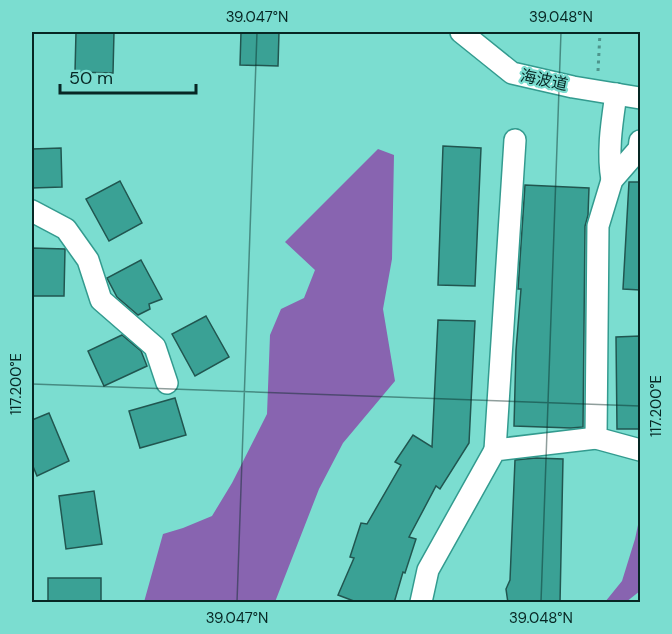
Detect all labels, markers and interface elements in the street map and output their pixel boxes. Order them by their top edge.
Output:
text: 39.047°N [226,7,288,27]
text: 39.048°N [529,7,593,27]
scale bar [60,57,196,95]
street label: 海波道 [518,65,570,95]
text: 50 m [69,66,113,90]
text: 117.200°E [6,353,26,415]
text: 117.200°E [646,375,666,437]
text: 39.047°N [206,608,268,628]
text: 39.048°N [509,608,573,628]

